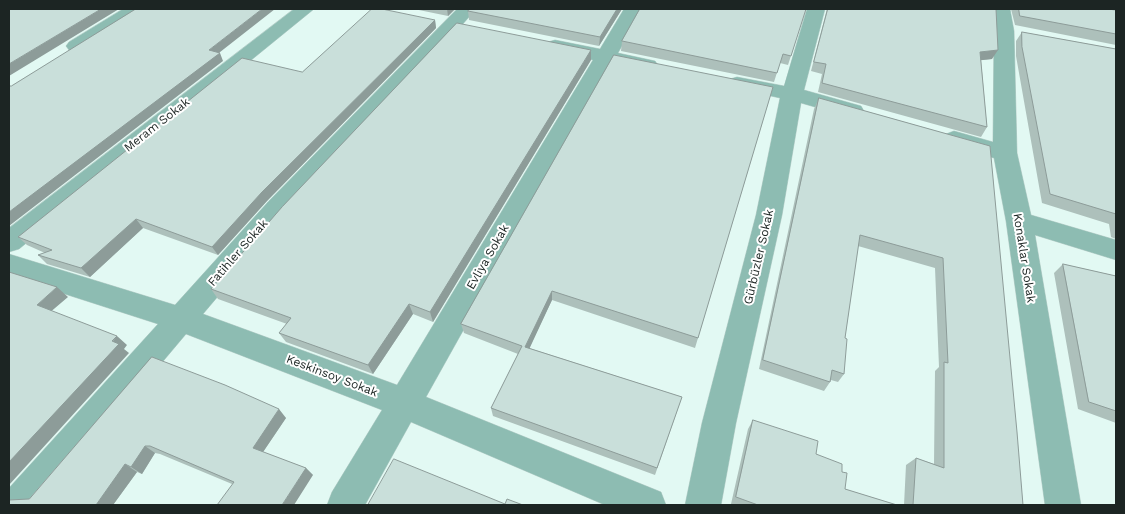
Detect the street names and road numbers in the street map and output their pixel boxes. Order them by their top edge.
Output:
street label: Meram Sokak [121,95,193,155]
street label: Gürbüzler Sokak [741,208,777,306]
street label: Konaklar Sokak [1010,212,1038,304]
street label: Fatihler Sokak [205,217,271,289]
street label: Evliya Sokak [464,222,512,292]
street label: Keskinsoy Sokak [284,352,380,400]

